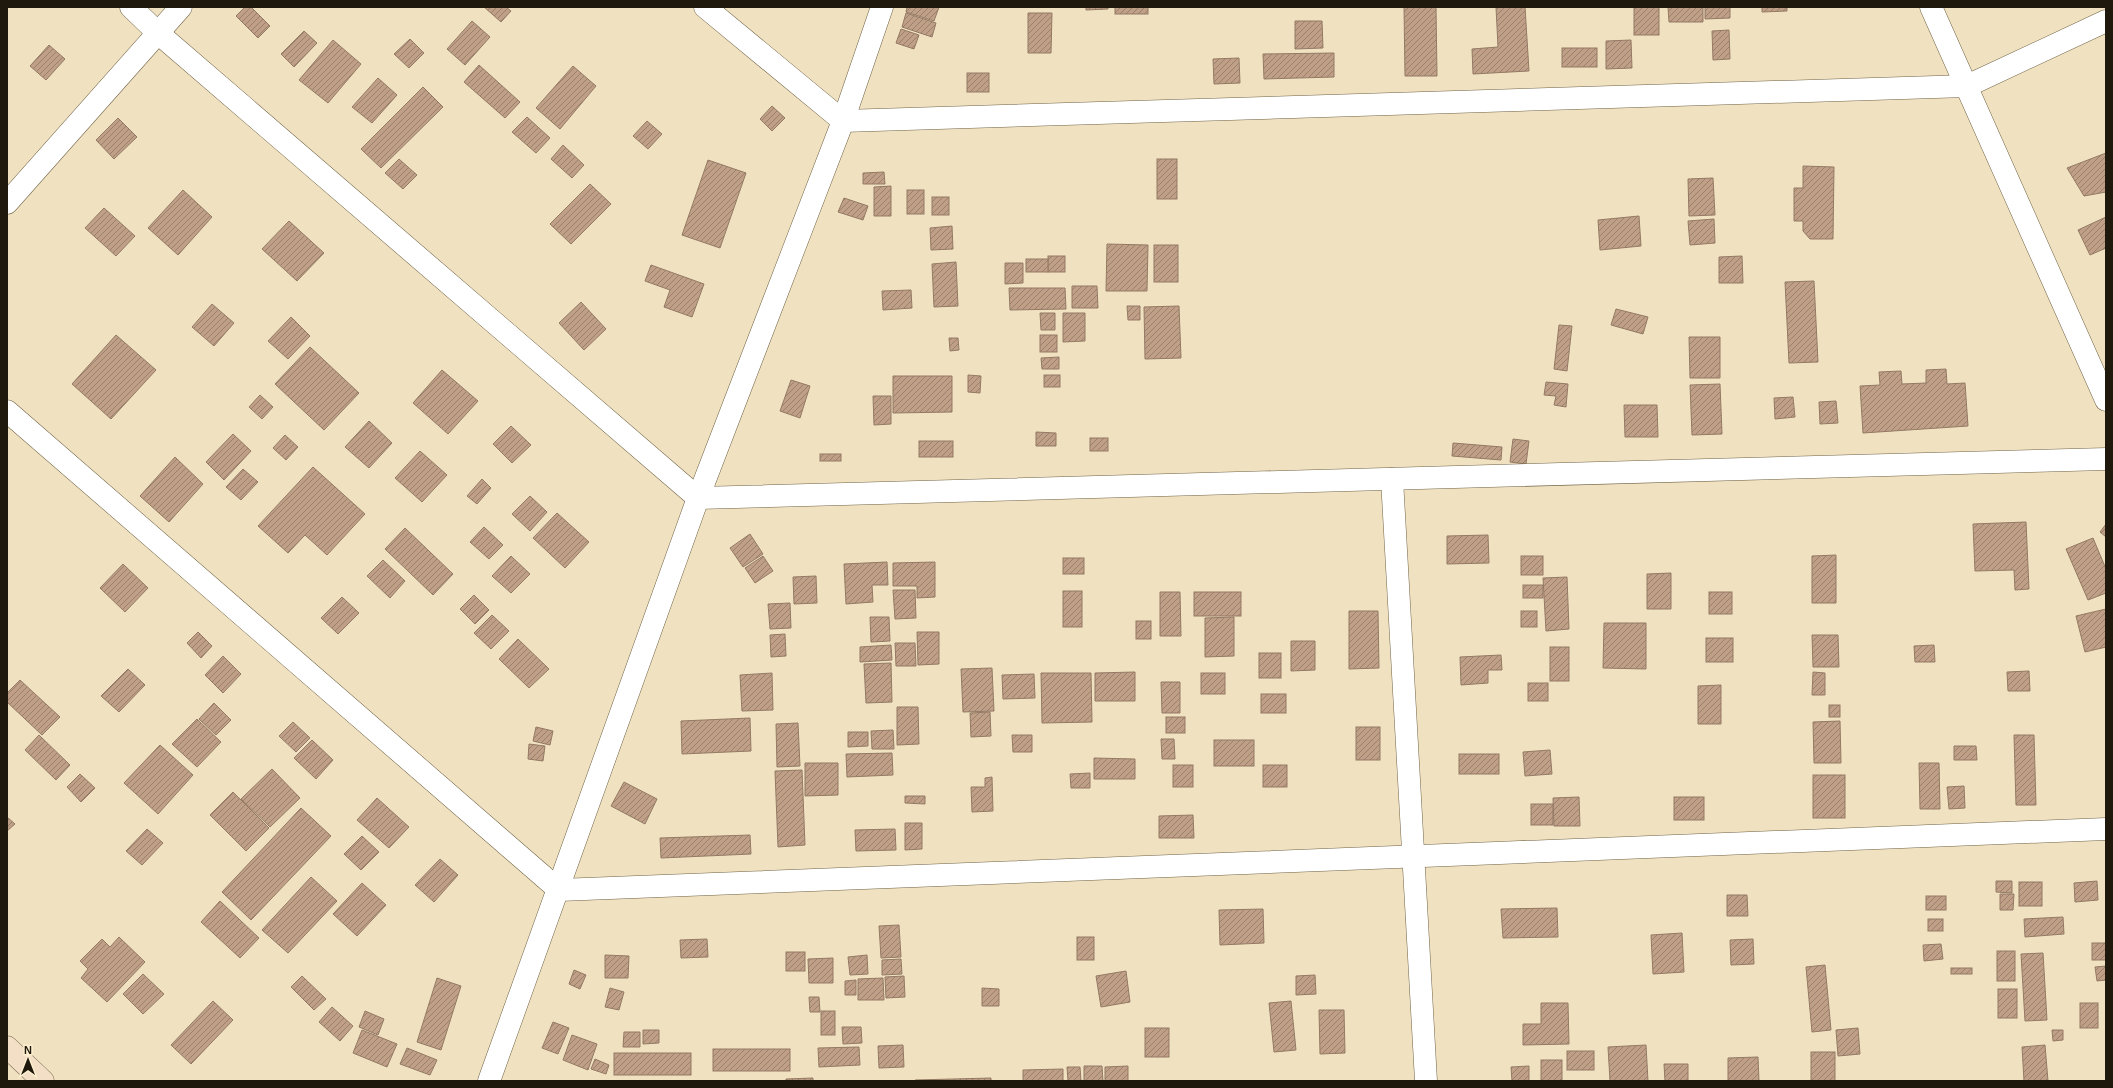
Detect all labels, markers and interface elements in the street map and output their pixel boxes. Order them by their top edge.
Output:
north arrow [8,1040,48,1080]
text: N [24,1044,32,1056]

